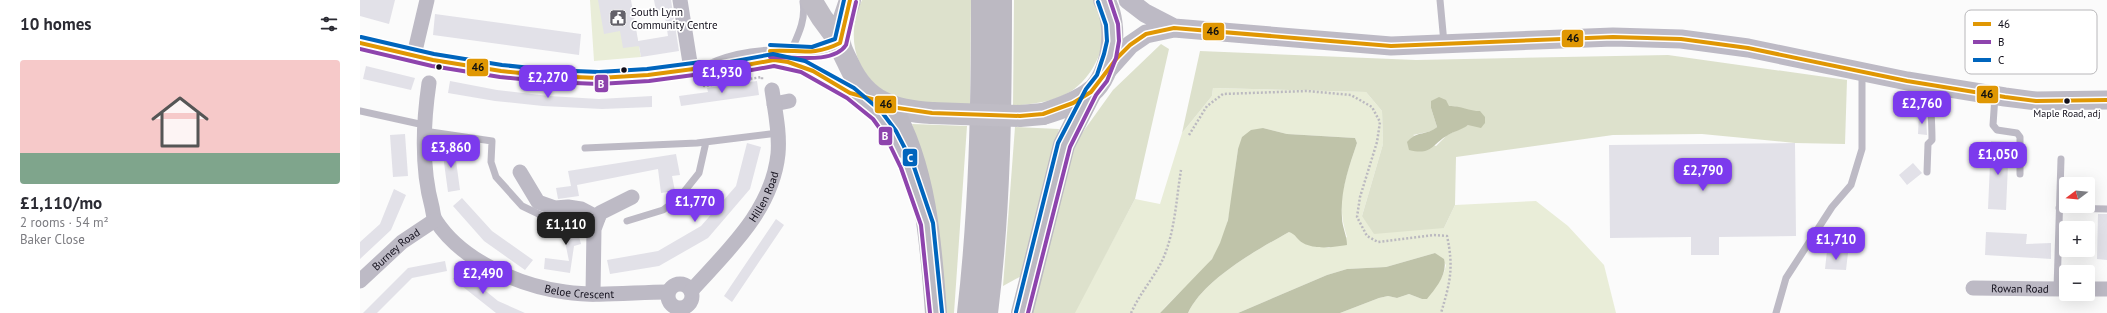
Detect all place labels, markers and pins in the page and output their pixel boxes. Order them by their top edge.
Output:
place label: South Lynn Community Centre [631,5,718,32]
public building icon: South Lynn Community Centre [608,8,628,28]
pin: £1,930 [689,60,755,94]
unlabelled marker [434,62,444,72]
pin: £2,270 [515,65,581,99]
unlabelled marker [619,65,629,75]
pin: £2,760 [1889,91,1955,125]
marker: Maple Road, adj [2062,96,2072,106]
place label: Maple Road, adj [2033,107,2101,120]
pin: £3,860 [418,135,484,169]
pin: £1,050 [1965,142,2031,176]
pin: £2,790 [1670,158,1736,192]
pin: £1,770 [662,189,728,223]
pin: £1,110 [533,212,599,246]
pin: £1,710 [1803,227,1869,261]
pin: £2,490 [450,261,516,295]

